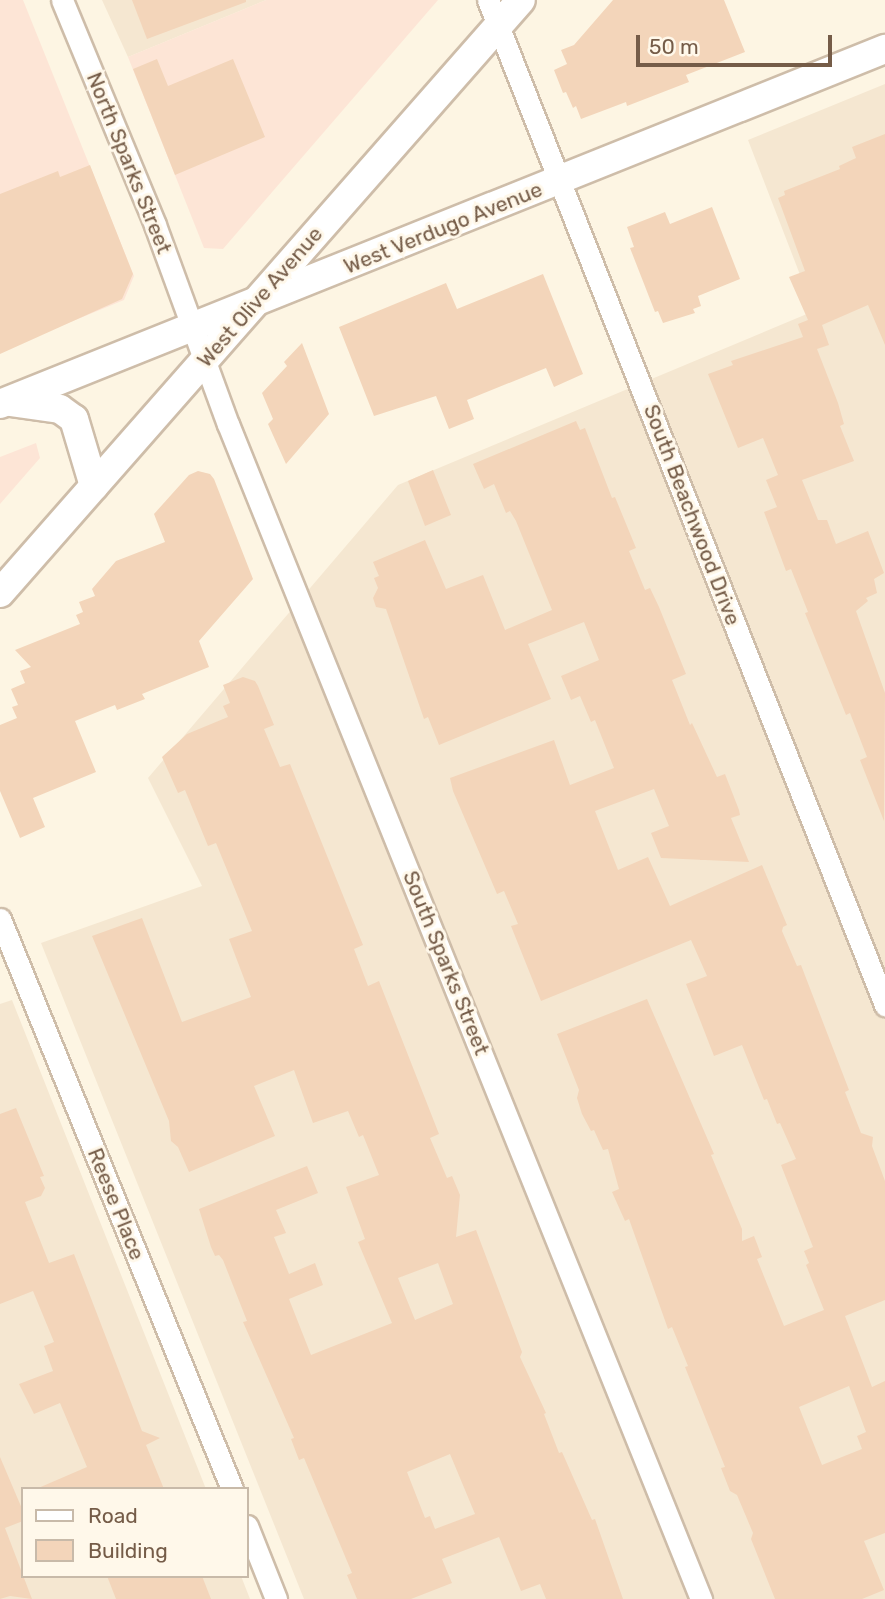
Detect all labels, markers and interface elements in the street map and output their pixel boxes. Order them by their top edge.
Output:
scale bar [640,21,836,65]
text: 50 m [649,34,699,59]
street label: North Sparks Street [81,69,177,257]
street label: West Verdugo Avenue [340,176,546,280]
street label: West Olive Avenue [192,221,328,373]
street label: South Beachwood Drive [638,401,746,629]
street label: South Sparks Street [398,867,494,1059]
street label: Reese Place [82,1144,150,1264]
legend [21,1487,248,1578]
text: Road [88,1503,138,1528]
text: Building [88,1538,168,1563]

